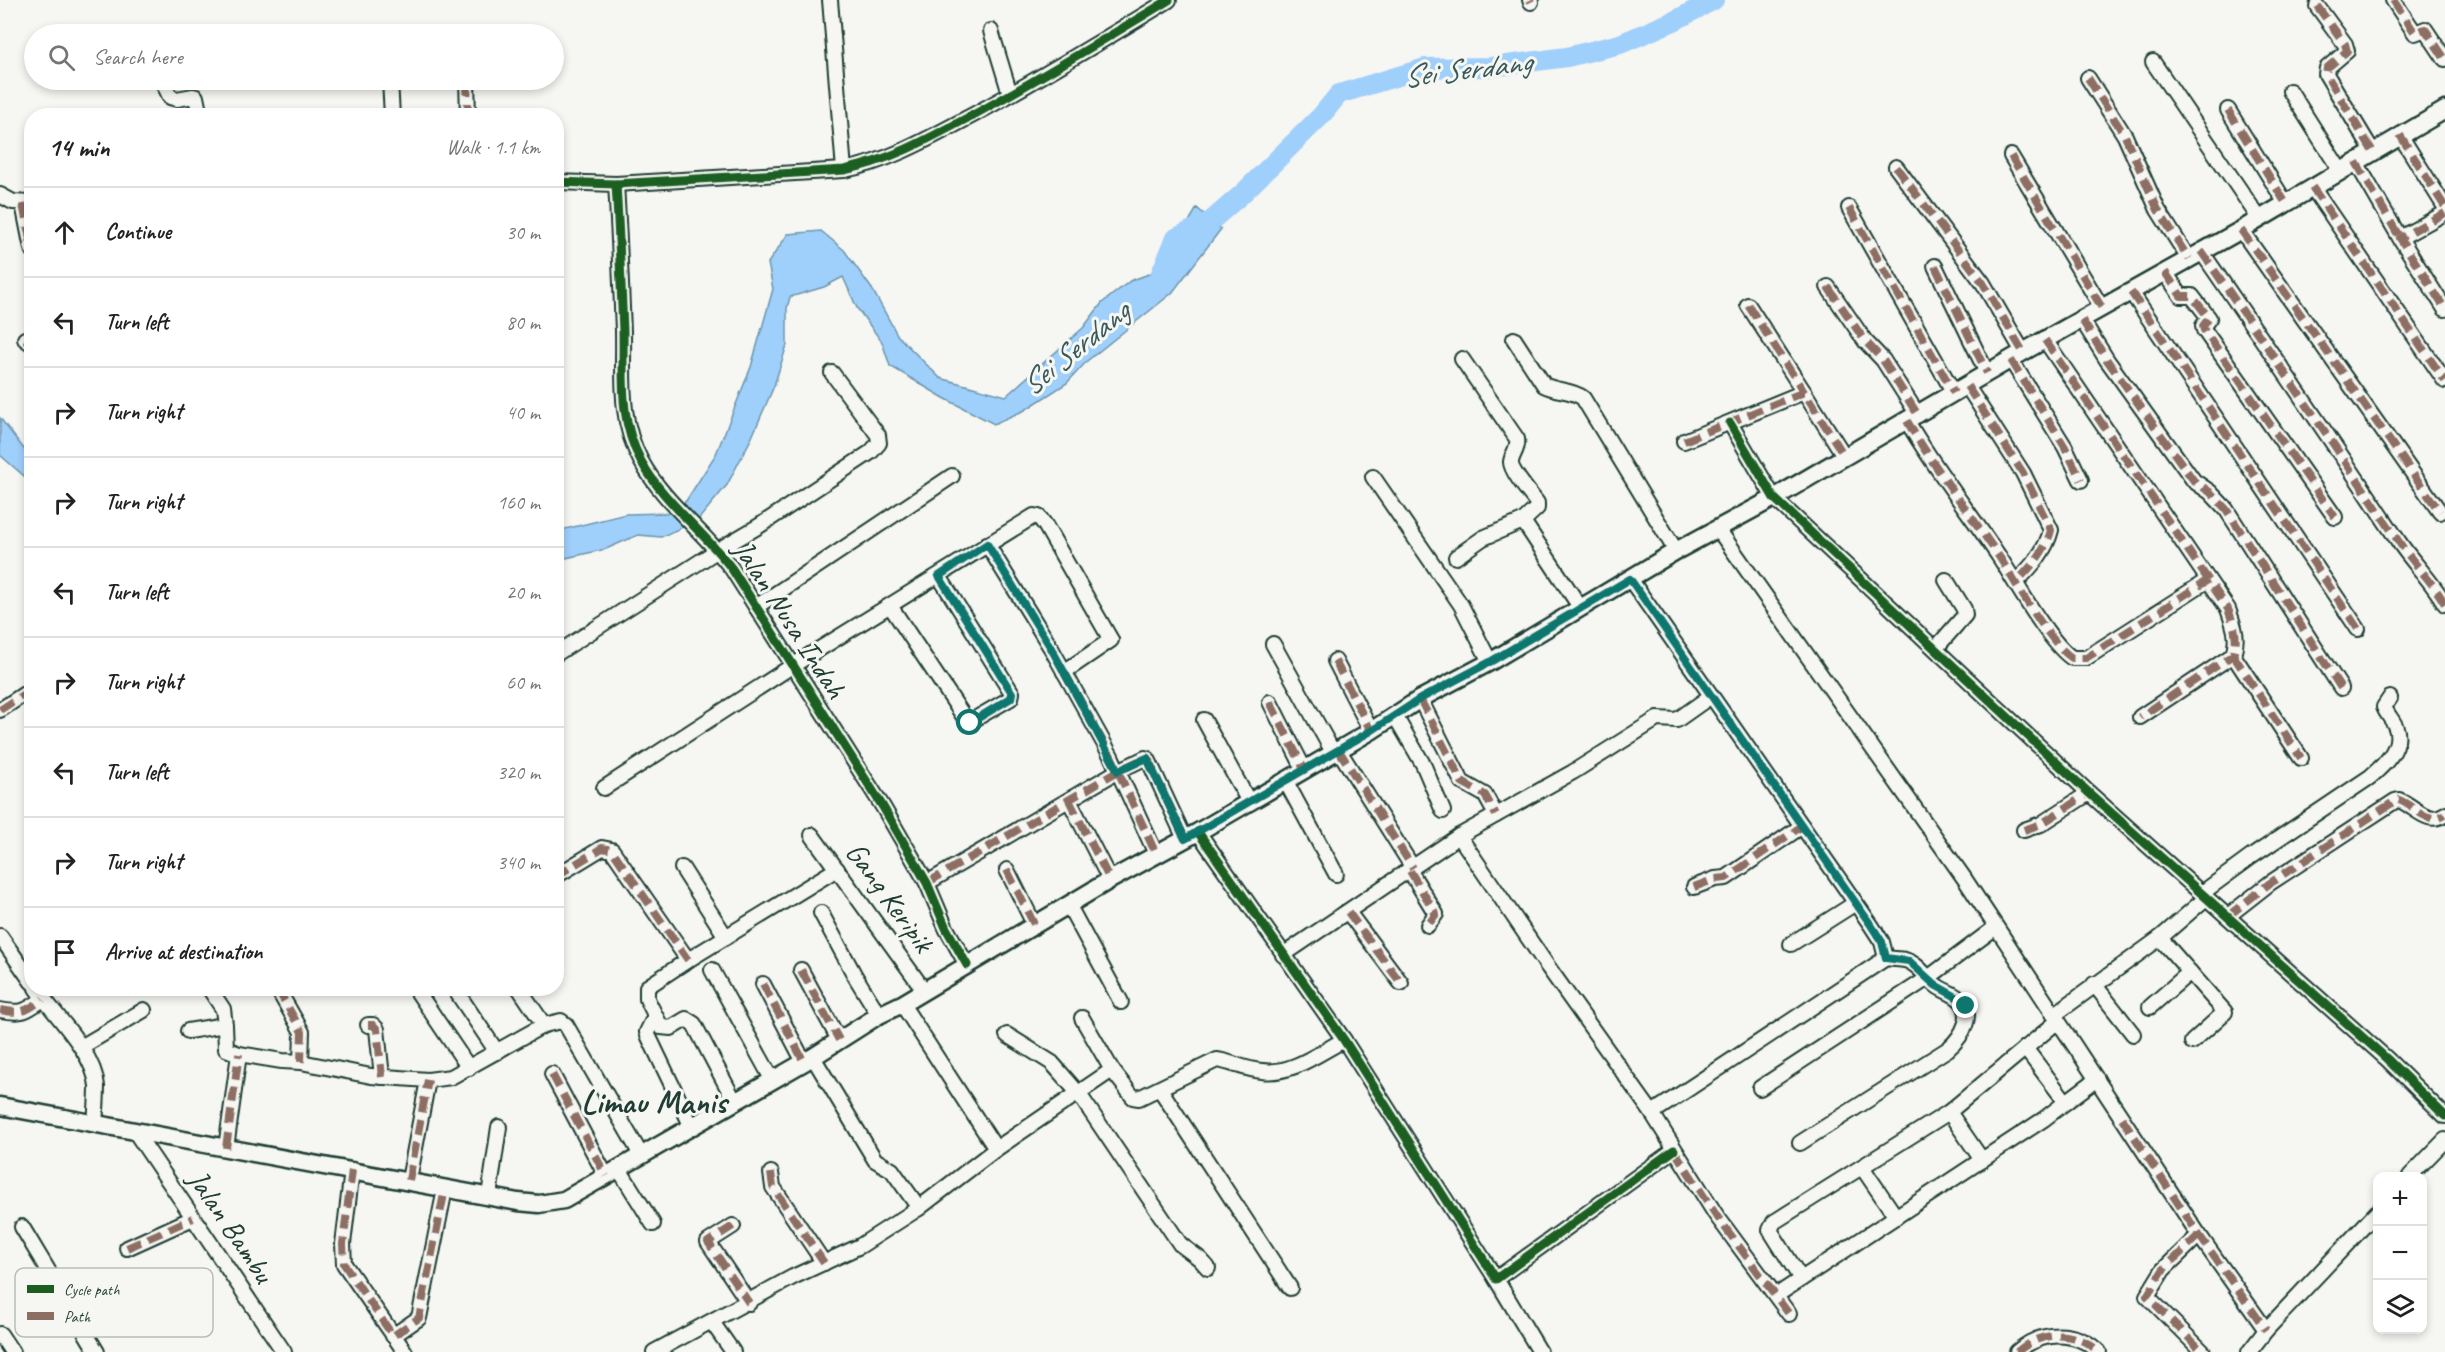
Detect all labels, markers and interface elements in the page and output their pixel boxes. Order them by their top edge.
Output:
search box [24,24,564,90]
water label: Sei Serdang [1401,40,1537,97]
icon: search [45,41,78,74]
text: Search here [93,43,183,71]
text: 14 min [48,131,110,164]
text: Walk · 1.1 km [446,135,540,160]
icon: ahead [48,216,81,249]
text: Continue [105,218,171,246]
text: 30 m [506,220,540,245]
water label: Sei Serdang [1012,289,1141,404]
icon: left [48,306,81,339]
text: Turn left [105,308,169,336]
text: 80 m [506,310,540,335]
icon: right [48,396,81,429]
text: Turn right [105,398,182,426]
text: 40 m [506,400,540,425]
icon: right [48,486,81,519]
text: Turn right [105,488,182,516]
text: 160 m [497,490,540,515]
street label: Jalan Nusa Indah [724,531,855,706]
icon: left [48,576,81,609]
text: Turn left [105,578,169,606]
text: 20 m [506,580,540,605]
icon: right [48,666,81,699]
text: Turn right [105,668,182,696]
text: 60 m [506,670,540,695]
route start [956,709,982,735]
icon: left [48,756,81,789]
text: Turn left [105,758,169,786]
text: 320 m [497,760,540,785]
street label: Gang Keripik [837,834,944,961]
icon: right [48,846,81,879]
text: Turn right [105,848,182,876]
text: 340 m [497,850,540,875]
icon: arrive [48,936,81,969]
text: Arrive at destination [105,938,262,966]
route end [1952,992,1978,1018]
district label: Limau Manis [581,1081,730,1123]
street label: Jalan Bambu [178,1161,284,1291]
map controls [2373,1172,2427,1334]
button: + [2373,1172,2427,1226]
button: − [2373,1226,2427,1280]
legend [15,1268,213,1337]
text: Cycle path [64,1280,120,1300]
button: layers [2373,1280,2427,1334]
text: Path [64,1307,91,1327]

